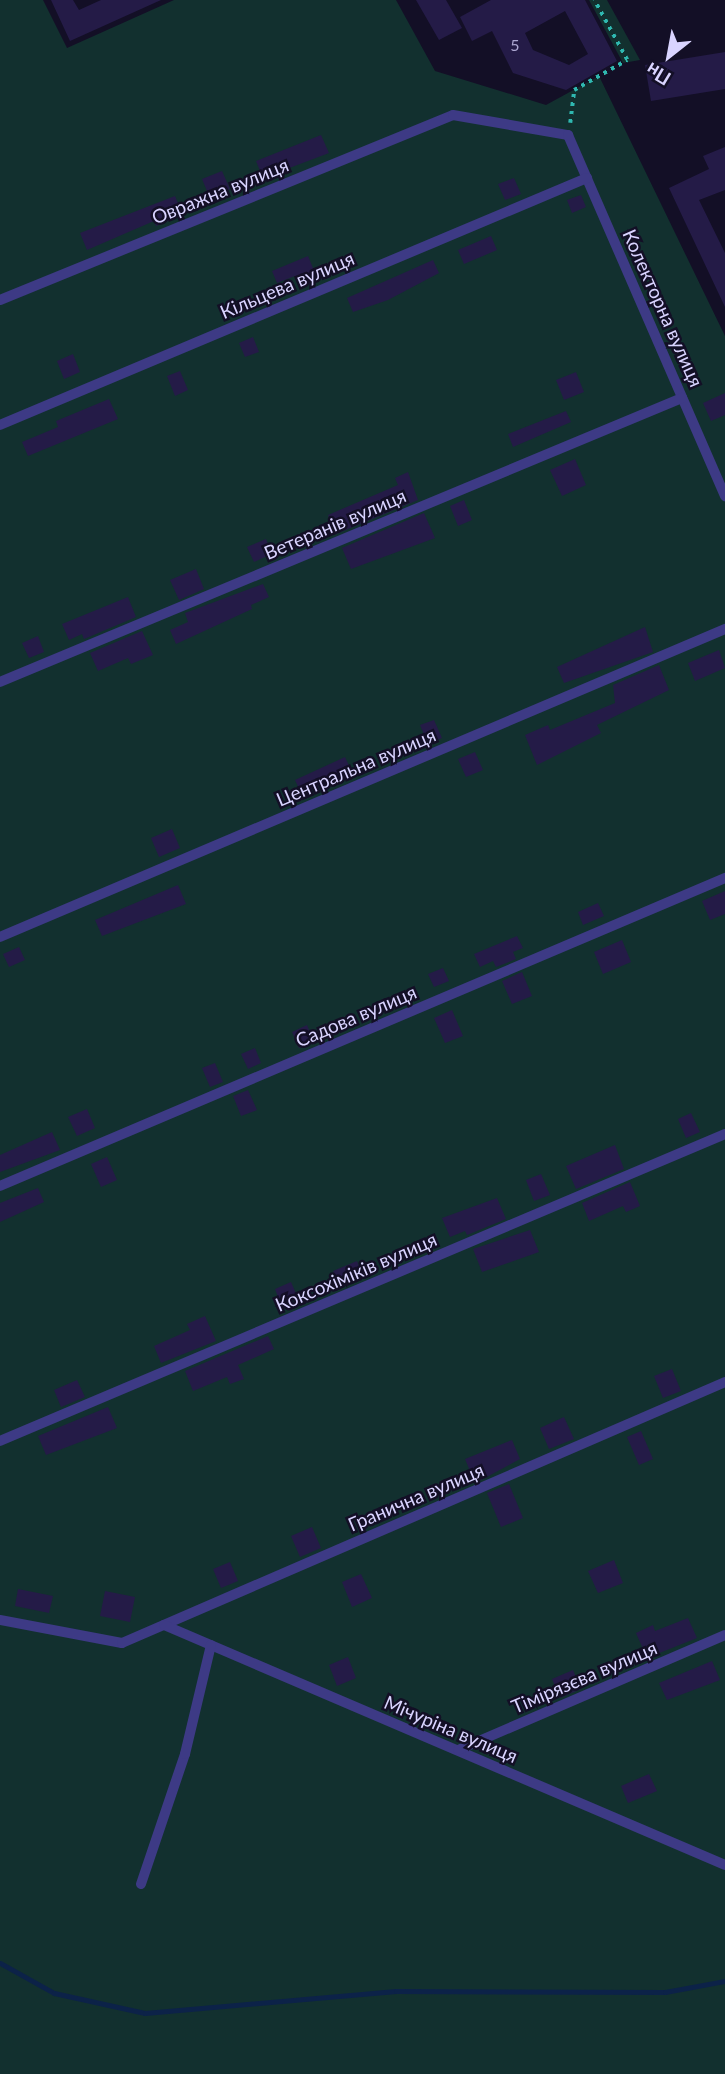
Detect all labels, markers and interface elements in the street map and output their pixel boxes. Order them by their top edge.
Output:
north arrow [634,21,704,91]
house number: 5 [510,35,520,55]
text: Пн [641,58,674,91]
street label: Овражна вулиця [148,153,292,229]
street label: Колекторна вулиця [618,226,708,390]
street label: Кільцева вулиця [216,246,358,324]
street label: Ветеранів вулиця [261,484,409,564]
street label: Центральна вулиця [273,723,439,811]
street label: Садова вулиця [292,980,420,1052]
street label: Коксохіміків вулиця [272,1228,440,1316]
street label: Гранична вулиця [345,1458,487,1536]
street label: Тімірязєва вулиця [508,1636,660,1718]
street label: Мічуріна вулиця [381,1691,521,1767]

